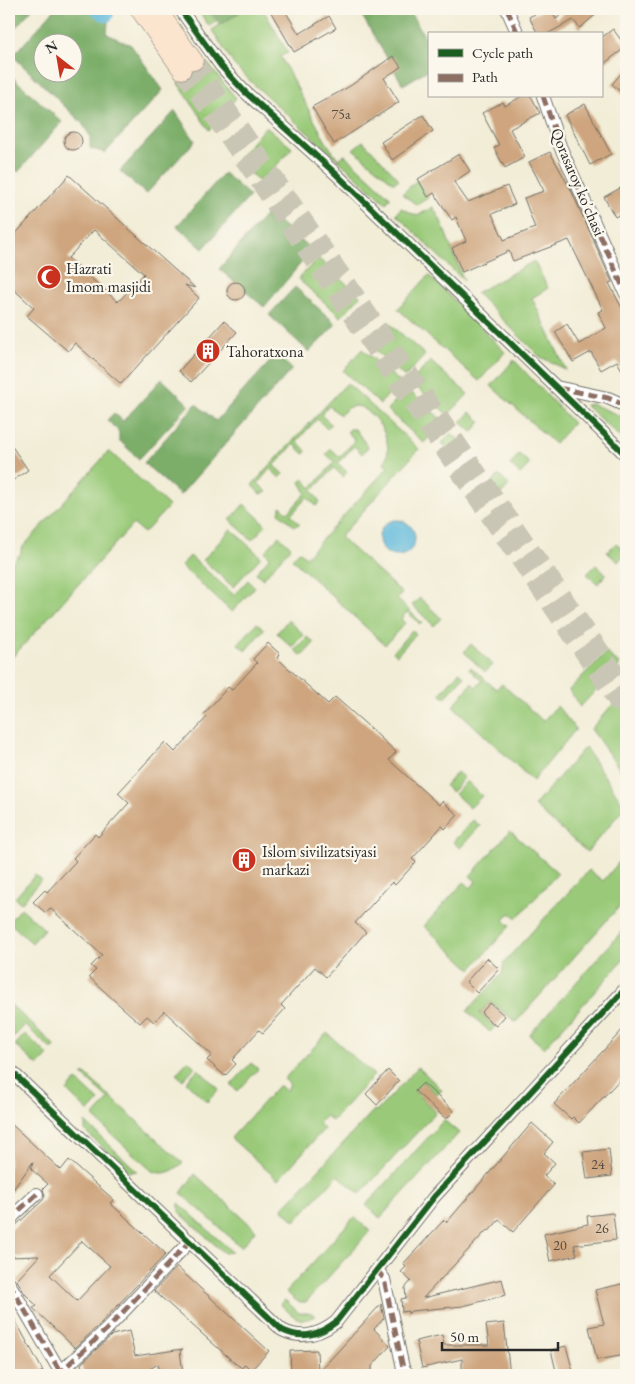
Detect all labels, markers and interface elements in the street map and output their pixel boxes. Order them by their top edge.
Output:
north arrow [32,32,82,82]
legend [428,32,602,98]
text: N [42,36,61,57]
text: Cycle path [472,43,534,62]
text: Path [472,67,498,86]
house number: 75a [331,105,351,123]
street label: Qorasaroy ko'chasi [546,125,610,239]
place label: Hazrati Imom masjidi [66,258,151,297]
mosque icon: Hazrati Imom masjidi [36,264,62,290]
building icon: Tahoratxona [195,338,221,364]
place label: Tahoratxona [226,341,304,362]
place label: Islom sivilizatsiyasi markazi [262,841,377,880]
building icon: Islom sivilizatsiyasi markazi [231,847,257,873]
house number: 24 [591,1155,605,1173]
house number: 26 [595,1219,609,1237]
house number: 20 [553,1236,567,1254]
scale bar [442,1319,559,1351]
text: 50 m [450,1327,479,1346]

